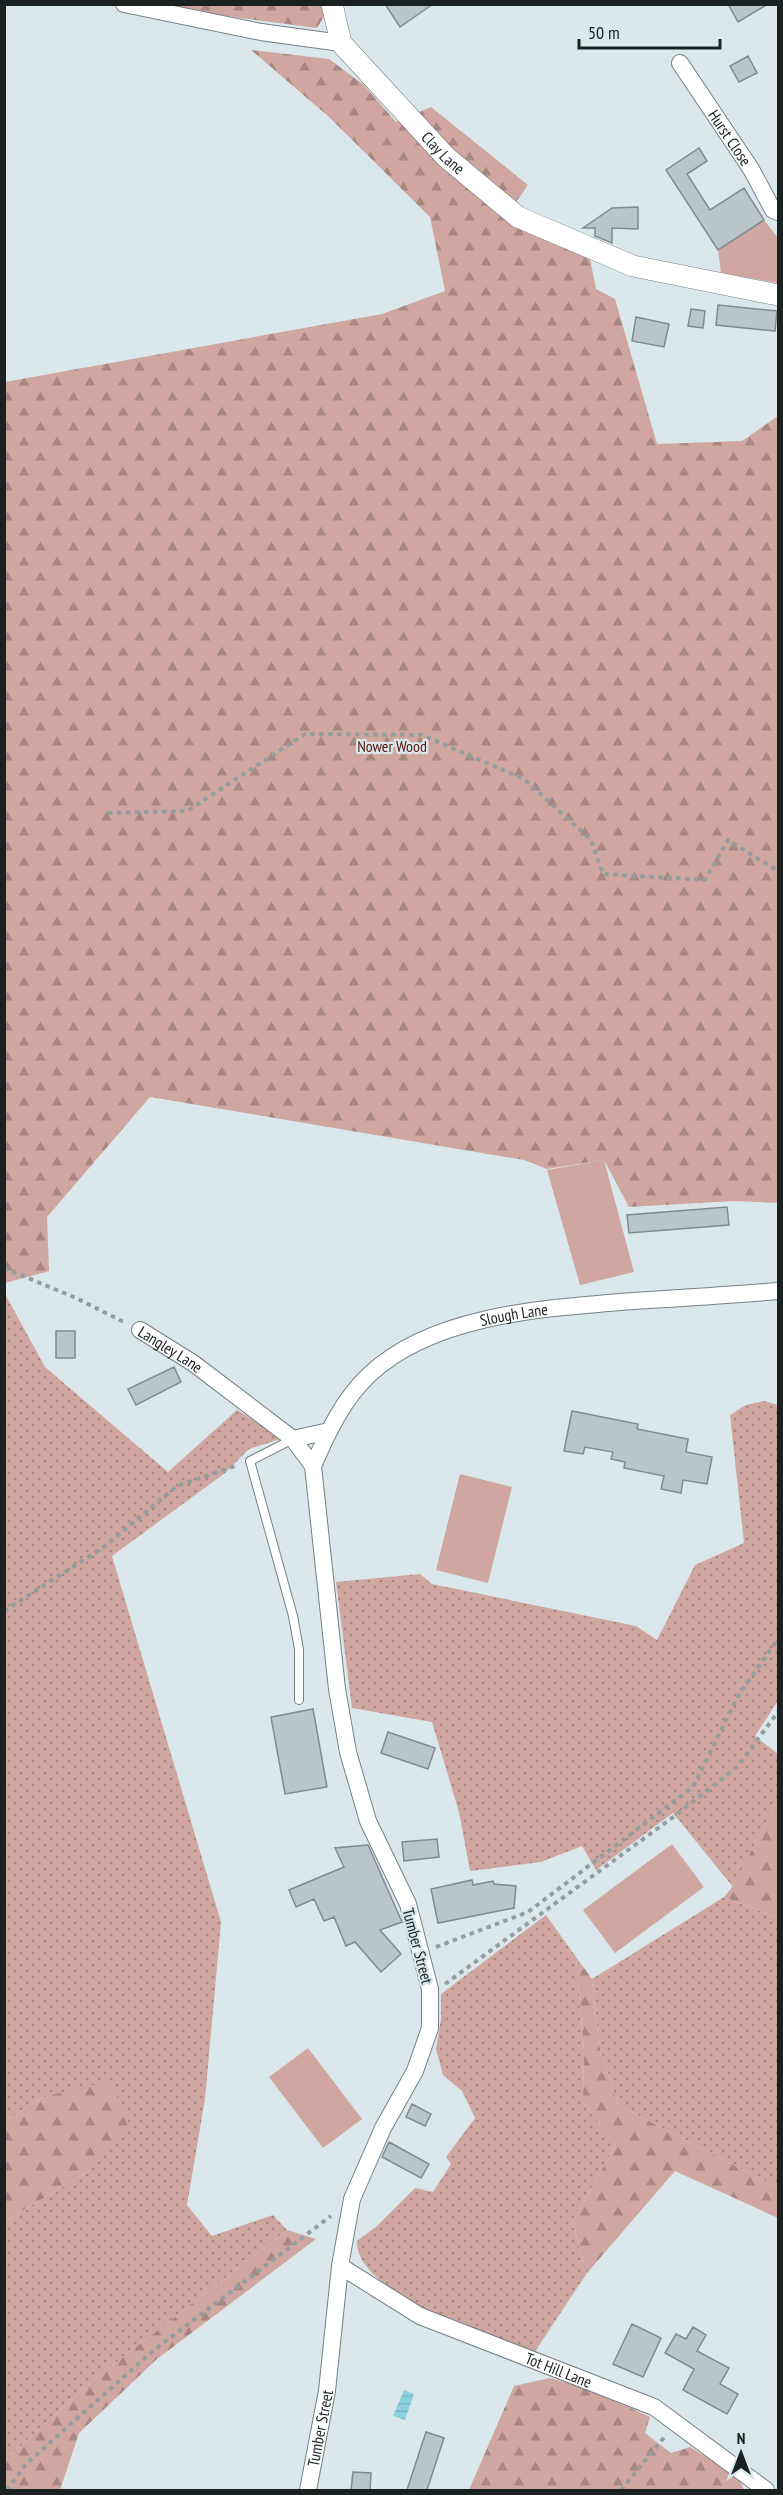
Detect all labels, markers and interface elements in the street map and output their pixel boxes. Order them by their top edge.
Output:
scale bar [579,12,720,50]
text: 50 m [588,21,620,44]
street label: Hurst Close [704,106,756,170]
street label: Clay Lane [417,127,469,178]
park label: Nower Wood [357,736,427,756]
street label: Slough Lane [478,1299,549,1330]
street label: Langley Lane [135,1321,207,1377]
street label: Tumber Street [398,1906,438,1987]
street label: Tot Hill Lane [522,2348,595,2392]
street label: Tumber Street [303,2388,337,2468]
north arrow [711,2423,771,2483]
text: N [737,2428,745,2448]

